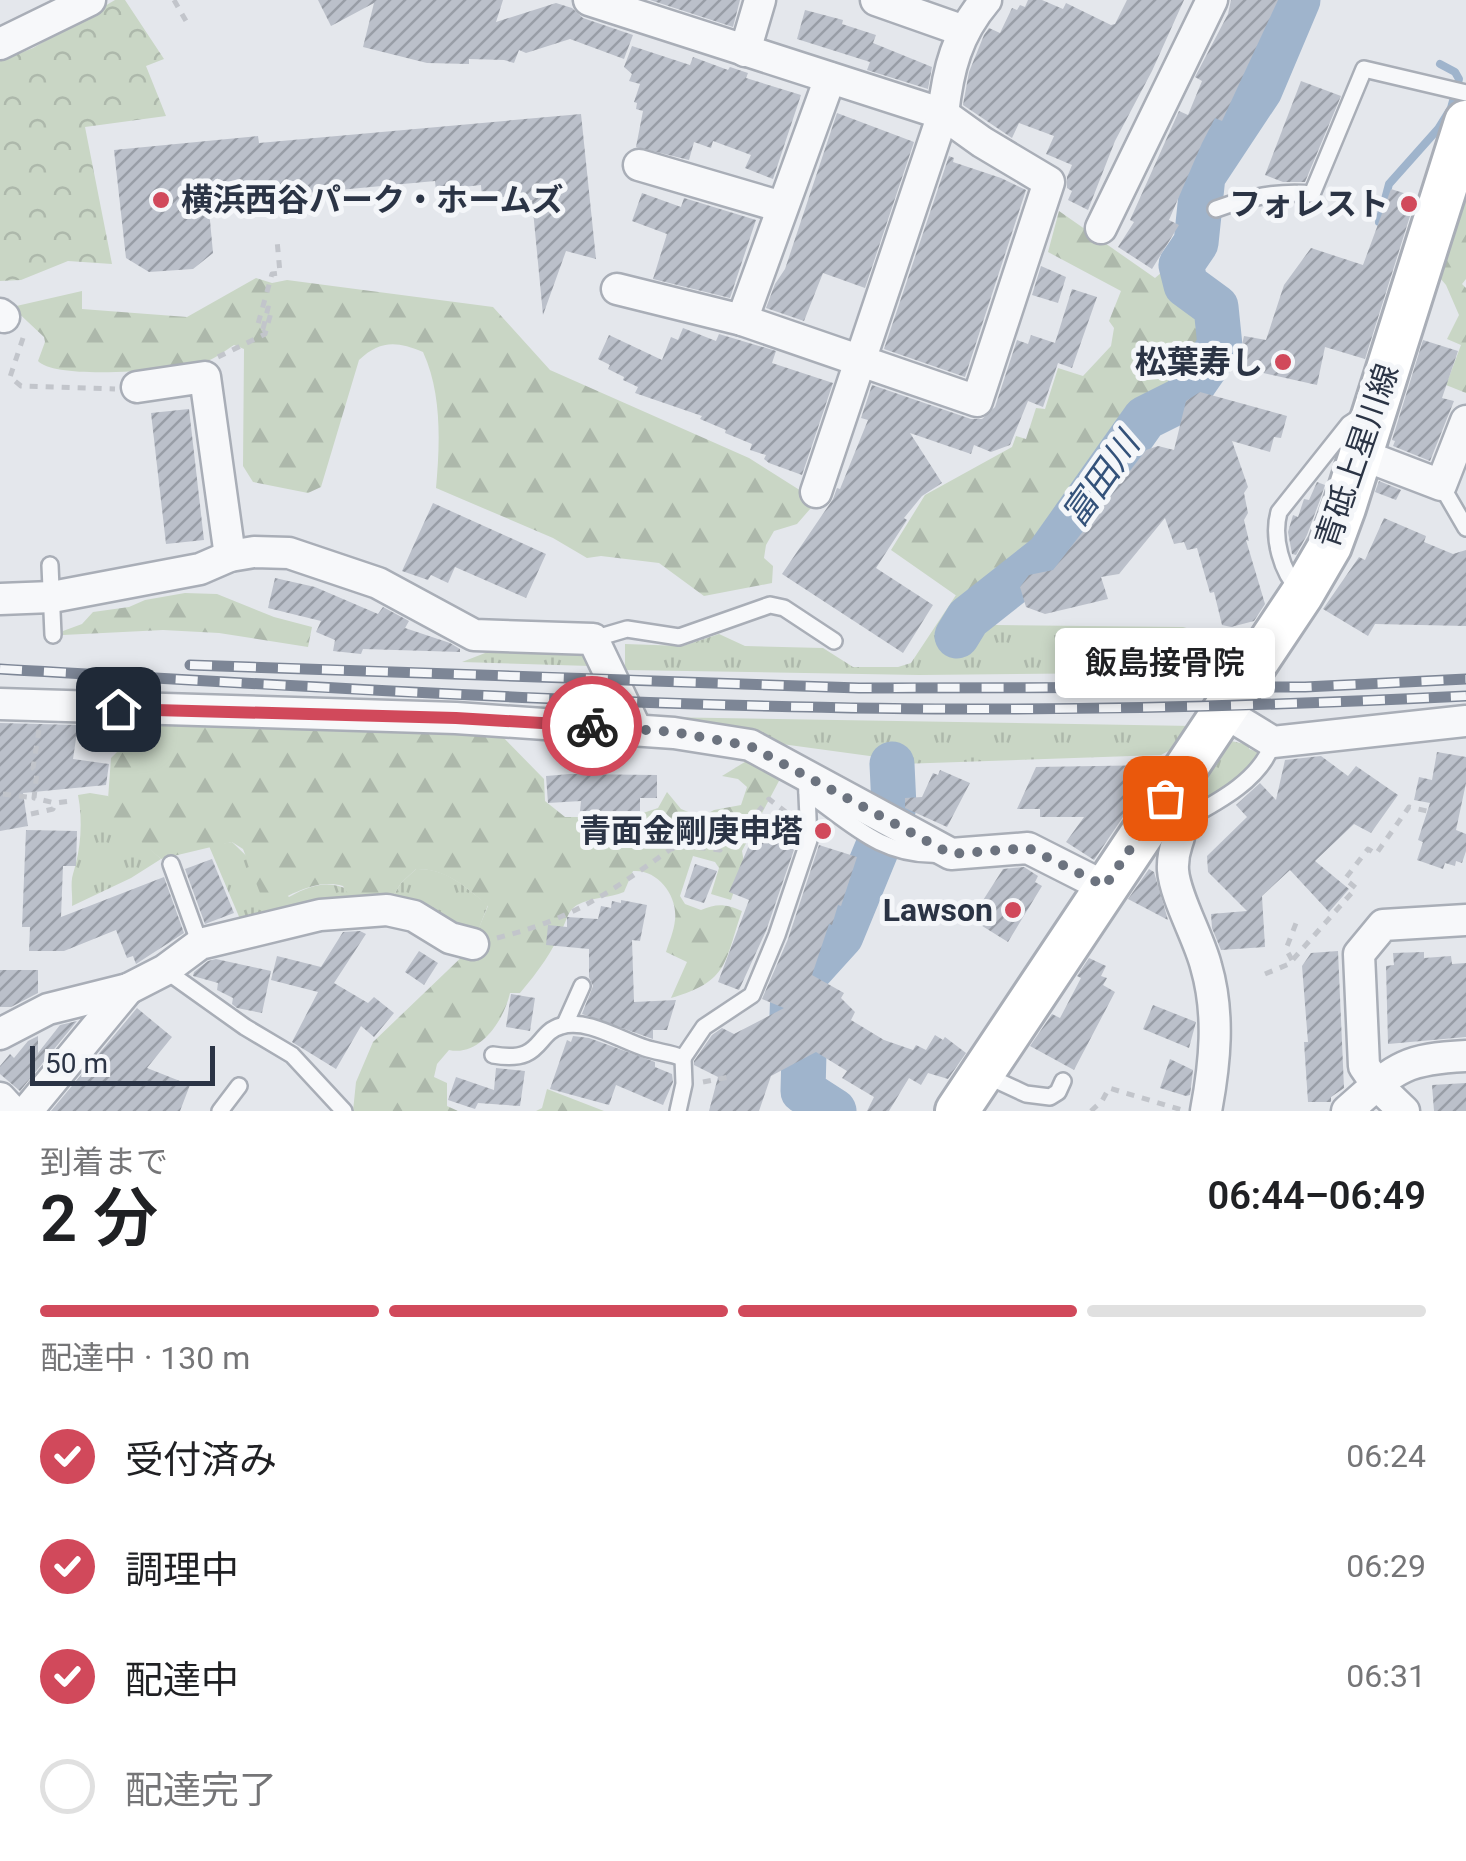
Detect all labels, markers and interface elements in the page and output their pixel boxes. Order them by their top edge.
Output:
place label: 横浜西谷パーク・ホームズ [181,181,563,219]
place label: フォレスト [1229,185,1389,223]
marker: 横浜西谷パーク・ホームズ [150,189,172,211]
marker: フォレスト [1398,193,1420,215]
place label: 松葉寿し [1135,343,1263,381]
marker: 松葉寿し [1272,351,1294,373]
street label: 青砥上星川線 [1308,359,1406,553]
water label: 富田川 [1054,422,1150,535]
callout: 飯島接骨院 [1055,628,1275,698]
text: 飯島接骨院 [1085,644,1245,682]
pin [76,667,161,752]
courier [542,676,642,776]
icon: home [91,682,146,737]
icon: bike [565,699,620,754]
pin [1123,756,1208,841]
icon: bag [1138,771,1193,826]
place label: 青面金剛庚申塔 [579,812,803,850]
marker: 青面金剛庚申塔 [812,820,834,842]
place label: Lawson [883,891,993,929]
marker: Lawson [1002,899,1024,921]
scale bar [30,1041,215,1086]
text: 50 m [45,1047,108,1080]
text: 到着まで [40,1143,168,1181]
text: 06:44–06:49 [1207,1174,1426,1218]
text: 2 分 [40,1181,158,1257]
text: 配達中 · 130 m [40,1339,250,1377]
icon: check [40,1429,95,1484]
text: 06:24 [1346,1437,1426,1475]
text: 受付済み [125,1438,277,1482]
icon: check [40,1539,95,1594]
text: 06:29 [1346,1547,1426,1585]
text: 調理中 [125,1548,239,1592]
icon: check [40,1649,95,1704]
text: 06:31 [1346,1657,1426,1695]
text: 配達中 [125,1658,239,1702]
text: 配達完了 [125,1768,277,1812]

